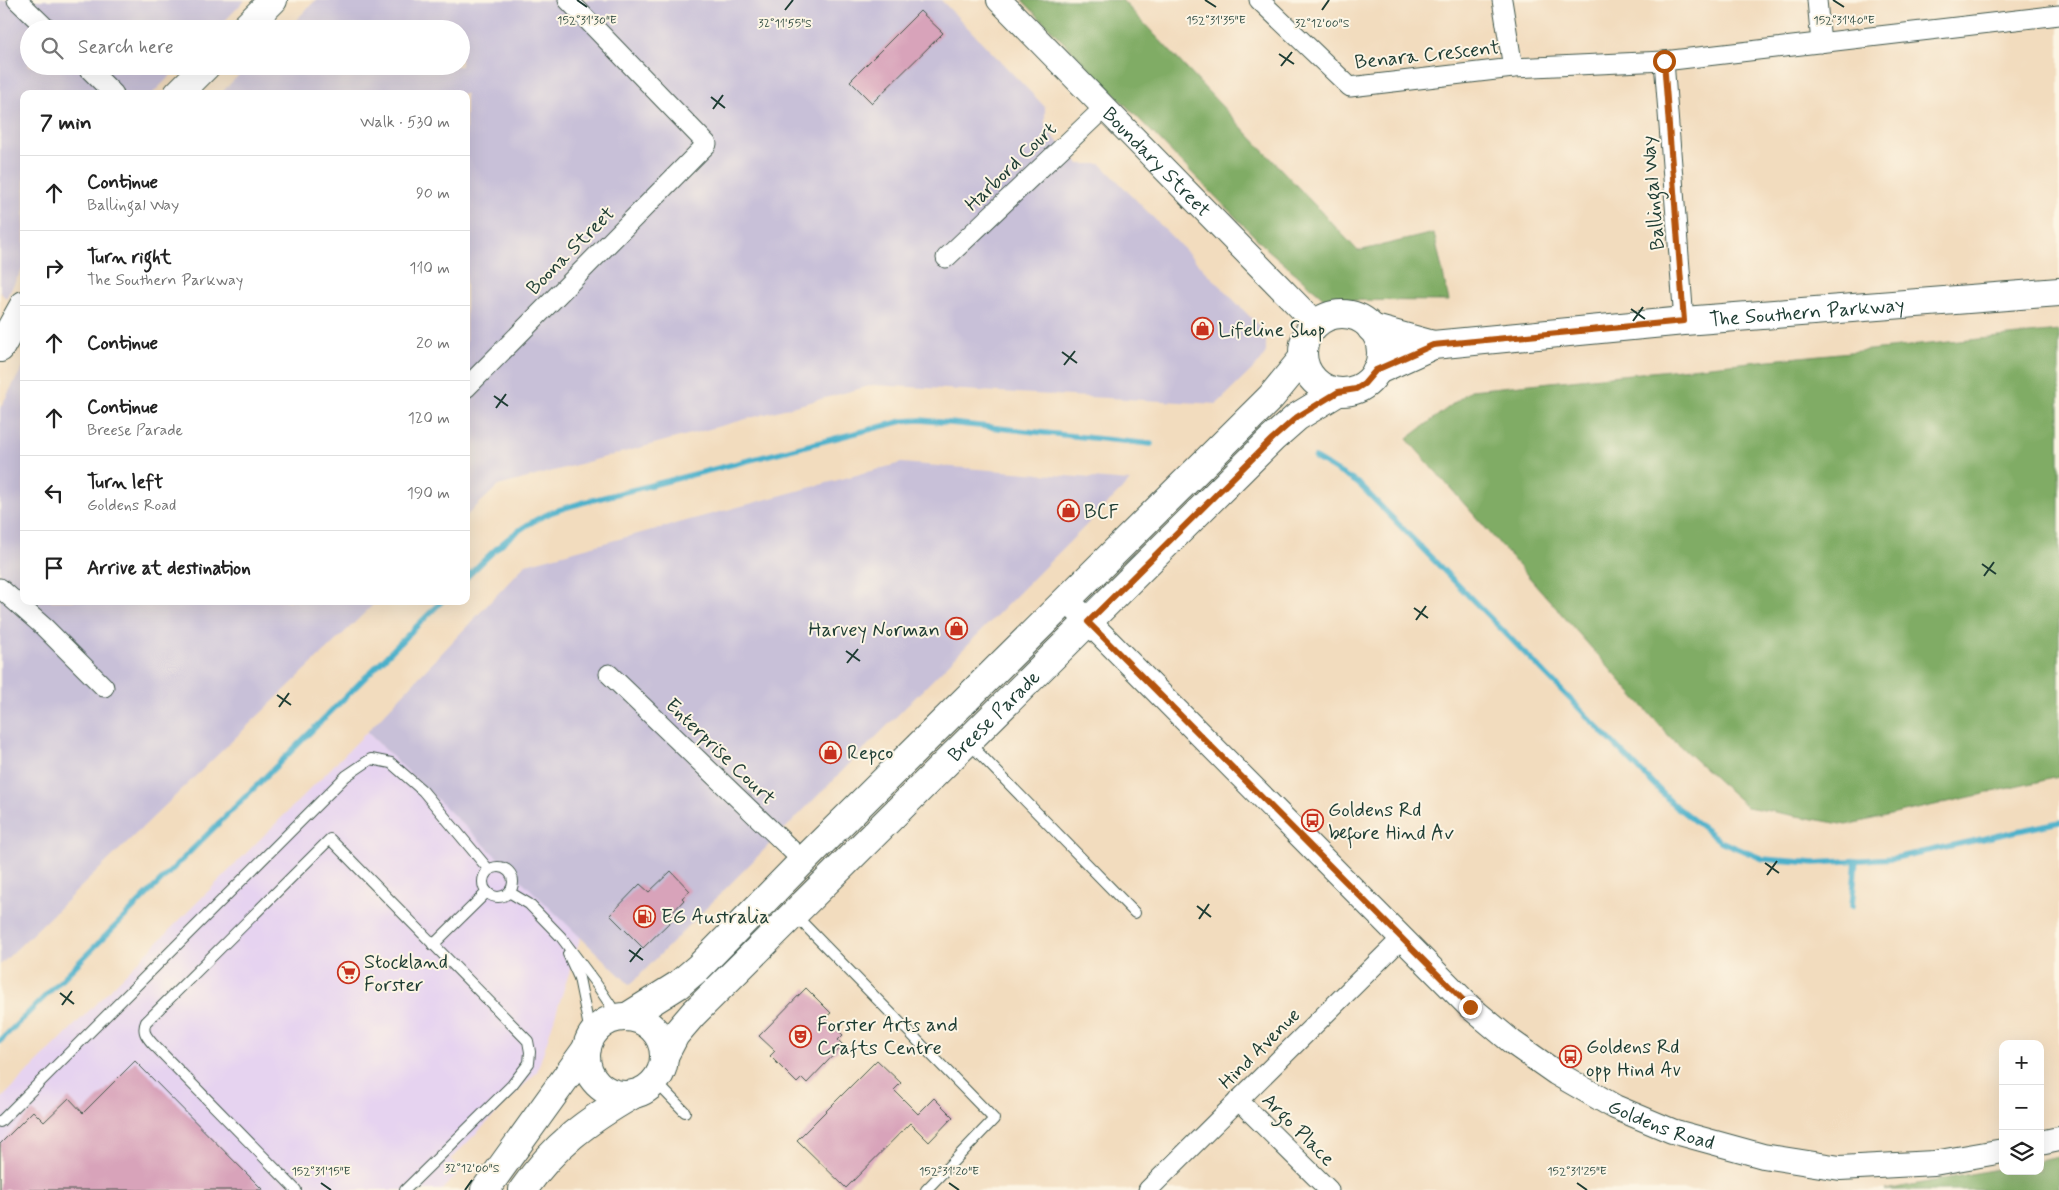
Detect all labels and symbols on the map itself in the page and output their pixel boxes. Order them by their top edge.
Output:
text: 152°31'30"E [557,13,617,29]
text: 152°31'35"E [1186,13,1246,29]
text: 152°31'40"E [1813,13,1875,29]
text: 32°11'55"S [758,16,812,32]
text: 32°12'00"S [1295,16,1350,32]
street label: Benara Crescent [1353,34,1501,77]
route start [1653,50,1676,73]
street label: Boundary Street [1096,101,1216,224]
street label: Harbord Court [959,116,1063,218]
street label: Ballingal Way [1635,134,1674,251]
street label: Boona Street [521,201,621,301]
street label: The Southern Parkway [1708,292,1906,334]
shop icon: Lifeline Shop [1190,317,1214,341]
place label: Lifeline Shop [1218,317,1325,344]
shop icon: BCF [1056,499,1080,523]
place label: BCF [1084,499,1119,526]
place label: Harvey Norman [808,617,940,644]
shop icon: Harvey Norman [944,617,968,641]
street label: Breese Parade [942,665,1047,768]
street label: Enterprise Court [659,693,781,812]
shop icon: Repco [819,740,843,764]
place label: Repco [847,740,893,767]
place label: Goldens Rd before Hind Av [1328,797,1454,849]
bus stop icon: Goldens Rd before Hind Av [1300,809,1324,833]
fuel station icon: EG Australia [633,904,657,928]
place label: EG Australia [661,904,769,931]
place label: Stockland Forster [364,949,448,999]
supermarket icon: Stockland Forster [336,961,360,985]
route end [1459,996,1482,1019]
street label: Hind Avenue [1213,1002,1307,1096]
place label: Forster Arts and Crafts Centre [817,1012,958,1062]
theatre icon: Forster Arts and Crafts Centre [789,1024,813,1048]
place label: Goldens Rd opp Hind Av [1586,1034,1681,1084]
bus stop icon: Goldens Rd opp Hind Av [1558,1045,1582,1069]
street label: Argo Place [1254,1088,1341,1174]
street label: Goldens Road [1603,1094,1717,1157]
text: 32°12'00"S [445,1161,500,1177]
text: 152°31'15"E [291,1164,351,1180]
text: 152°31'20"E [919,1164,979,1180]
text: 152°31'25"E [1547,1164,1607,1180]

